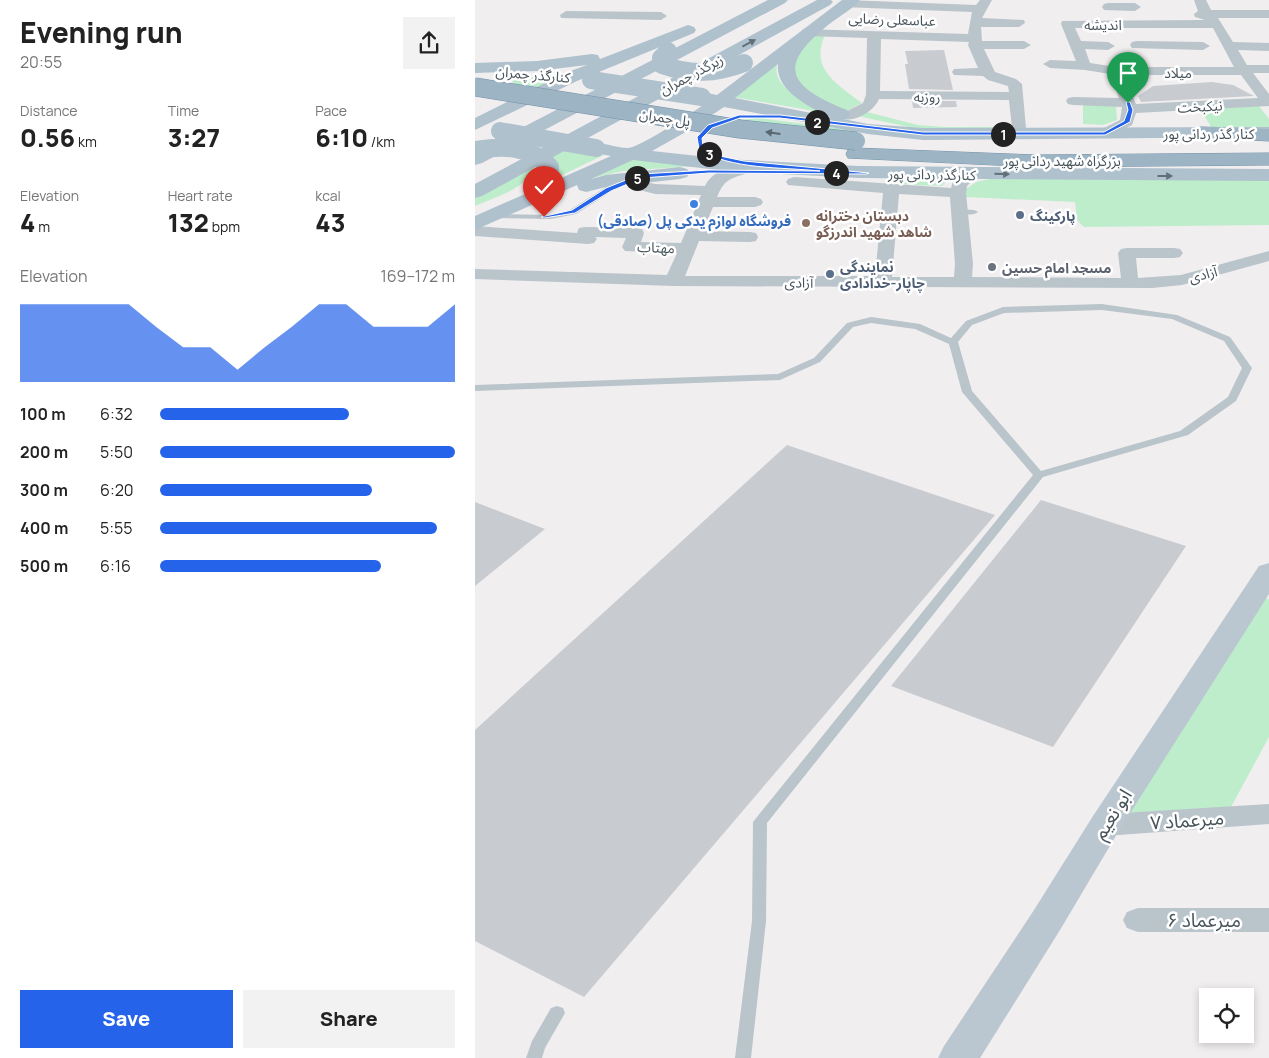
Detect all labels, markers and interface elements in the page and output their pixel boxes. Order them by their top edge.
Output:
street label: عباسعلی رضایی [848,8,936,30]
text: Evening run [20,13,183,51]
street label: اندیشه [1084,15,1122,34]
button: share [403,17,455,69]
one-way arrow [742,39,755,48]
street label: زیرگذر چمران [656,49,727,100]
text: 20:55 [20,51,62,73]
pin [1107,52,1149,103]
icon: arrive [1114,59,1142,87]
street label: کنارگذر چمران [495,61,571,88]
street label: میلاد [1164,63,1192,82]
street label: روزبه [914,87,940,106]
street label: نیکبخت [1177,95,1223,117]
text: Distance [20,101,77,120]
text: Time [168,101,199,120]
text: Pace [315,101,347,120]
street label: پل چمران [638,104,692,132]
pin: 2 [805,110,829,134]
text: 2 [813,113,822,132]
text: 0.56 [20,120,75,155]
text: 3:27 [168,120,220,155]
text: 6:10 [315,120,368,155]
pin: 1 [991,122,1015,146]
street label: کنار گذر ردانی پور [1162,124,1255,144]
text: 1 [1000,125,1007,144]
one-way arrow [765,129,781,137]
text: km [75,132,97,151]
text: /km [368,132,395,151]
pin: 3 [697,142,721,166]
text: 3 [705,145,714,164]
street label: بزرگراه شهید ردانی پور [1002,151,1121,171]
pin: 4 [823,160,849,186]
text: 4 [832,164,841,183]
street label: کنارگذر ردانی پور [887,164,976,185]
pin [523,166,565,217]
pin: 5 [625,166,649,190]
text: 5 [633,169,642,188]
one-way arrow [995,171,1011,179]
one-way arrow [1157,172,1173,180]
icon: check [530,173,558,201]
text: Elevation [20,186,79,205]
text: Heart rate [168,186,233,205]
text: kcal [315,186,341,205]
marker: فروشگاه لوازم یدکی پل (صادقی) [688,198,700,210]
text: 4 [20,205,35,240]
text: 132 [168,205,209,240]
text: 43 [315,205,345,240]
place label: دبستان دخترانه شاهد شهید اندرزگو [816,206,932,241]
place label: پارکینگ [1030,206,1075,225]
marker: پارکینگ [1014,209,1026,221]
place label: فروشگاه لوازم یدکی پل (صادقی) [597,211,791,232]
text: m [35,217,50,236]
text: bpm [209,217,240,236]
marker: دبستان دخترانه شاهد شهید اندرزگو [800,217,812,229]
street label: مهتاب [637,237,675,257]
place label: نمایندگی چاپار-خدادادی [840,257,925,292]
place label: مسجد امام حسین [1002,258,1111,279]
marker: مسجد امام حسین [986,261,998,273]
street label: آزادی [1187,261,1220,287]
text: Elevation [20,265,88,287]
text: 169–172 m [381,265,455,287]
marker: نمایندگی چاپار-خدادادی [824,268,836,280]
street label: آزادی [784,272,814,292]
text: 100 m [20,403,66,425]
text: 6:32 [100,403,133,425]
text: 200 m [20,441,68,463]
text: 5:50 [100,441,133,463]
text: 300 m [20,479,68,501]
text: 6:20 [100,479,134,501]
text: 400 m [20,517,68,539]
text: 5:55 [100,517,133,539]
text: 500 m [20,555,68,577]
text: 6:16 [100,555,131,577]
street label: ابو نعیم [1086,784,1139,845]
street label: میرعماد ۷ [1149,804,1225,836]
street label: میرعماد ۶ [1167,907,1241,933]
map controls [1199,988,1254,1043]
button: locate [1199,988,1254,1043]
button: Save [20,990,233,1048]
button: Share [243,990,455,1048]

